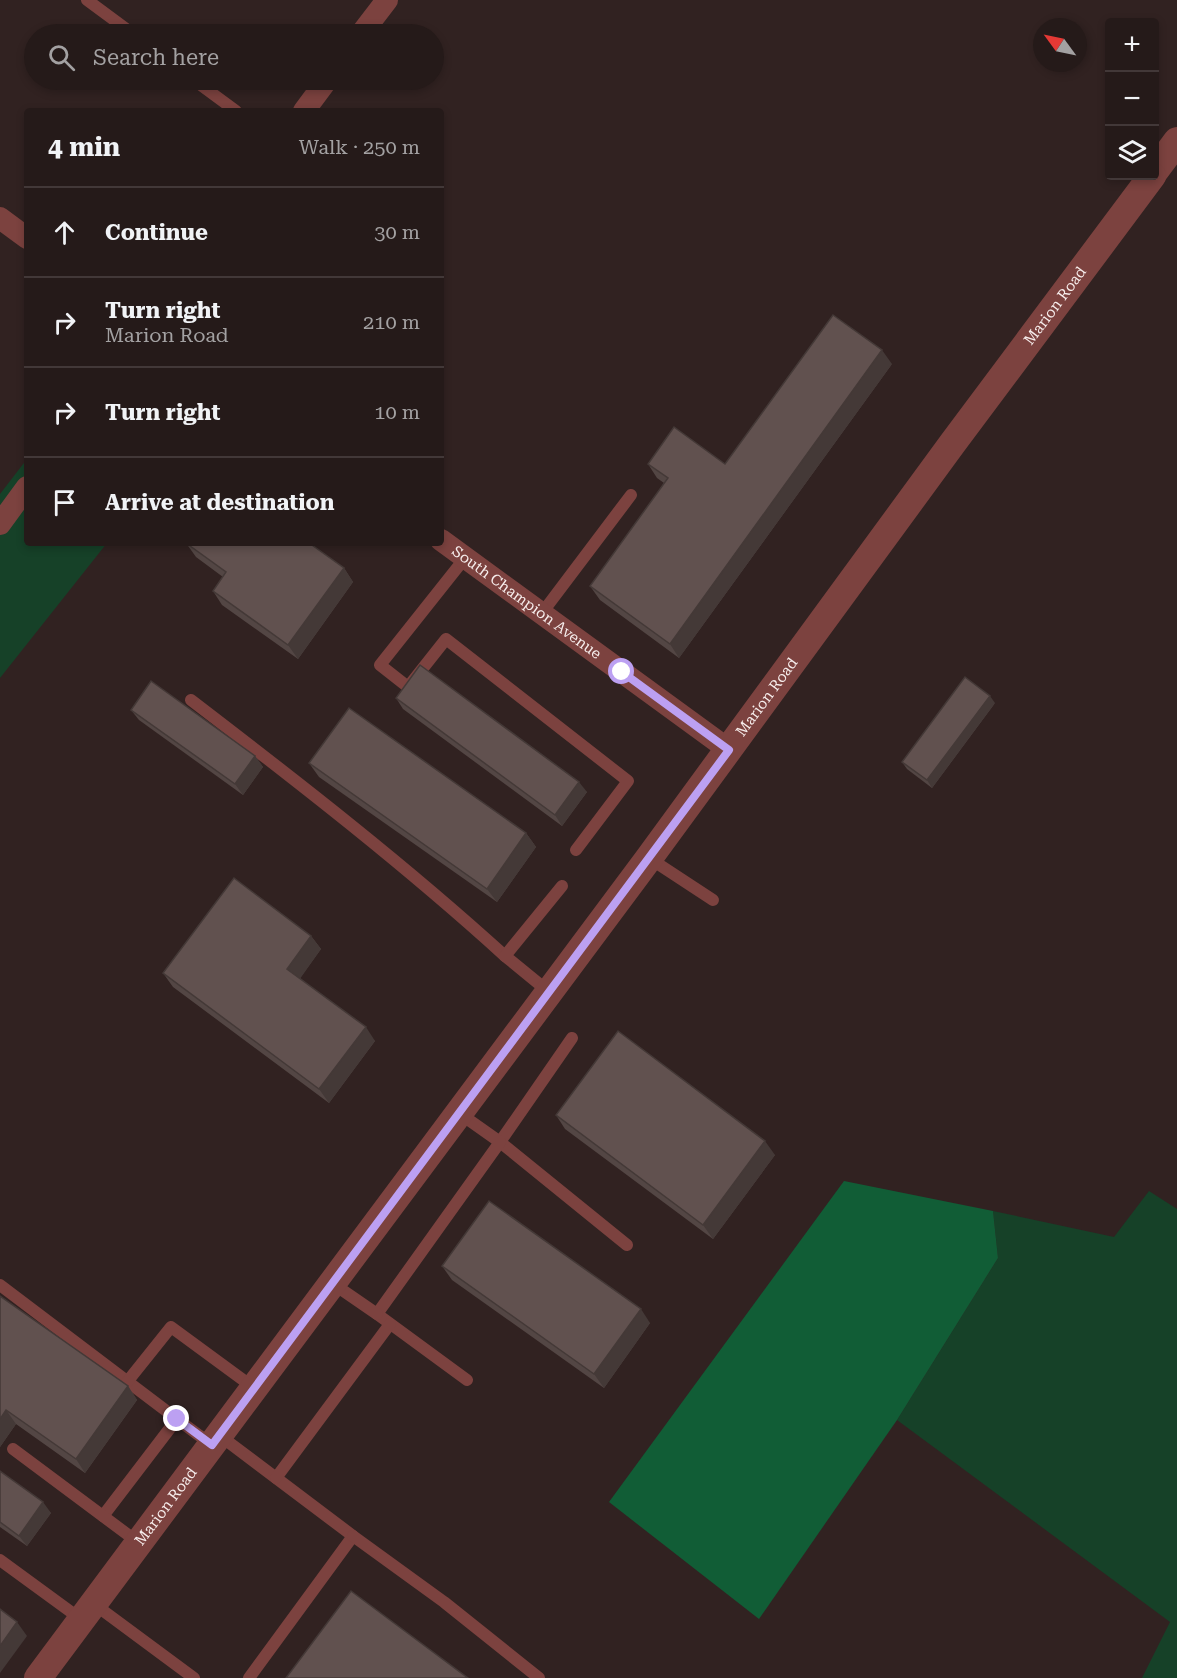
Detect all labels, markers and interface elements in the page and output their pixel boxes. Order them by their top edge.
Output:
north arrow [1033,18,1087,72]
map controls [1105,18,1159,180]
button: + [1105,18,1159,72]
search box [24,24,444,90]
icon: search [45,41,78,74]
text: Search here [93,45,219,70]
button: − [1105,72,1159,126]
button: layers [1105,126,1159,180]
text: 4 min [48,132,120,162]
text: Walk · 250 m [299,135,420,159]
icon: ahead [48,216,81,249]
text: Continue [105,220,208,245]
text: 30 m [374,220,420,244]
street label: Marion Road [1020,263,1090,348]
text: Turn right [105,298,220,323]
icon: right [48,306,81,339]
text: 210 m [363,310,420,334]
text: Marion Road [105,323,229,347]
icon: right [48,396,81,429]
text: Turn right [105,400,220,425]
text: 10 m [374,400,420,424]
icon: arrive [48,486,81,519]
text: Arrive at destination [105,490,334,515]
street label: South Champion Avenue [448,542,605,663]
street label: Marion Road [732,654,802,740]
route start [608,658,634,684]
route end [163,1405,189,1431]
street label: Marion Road [131,1463,201,1549]

